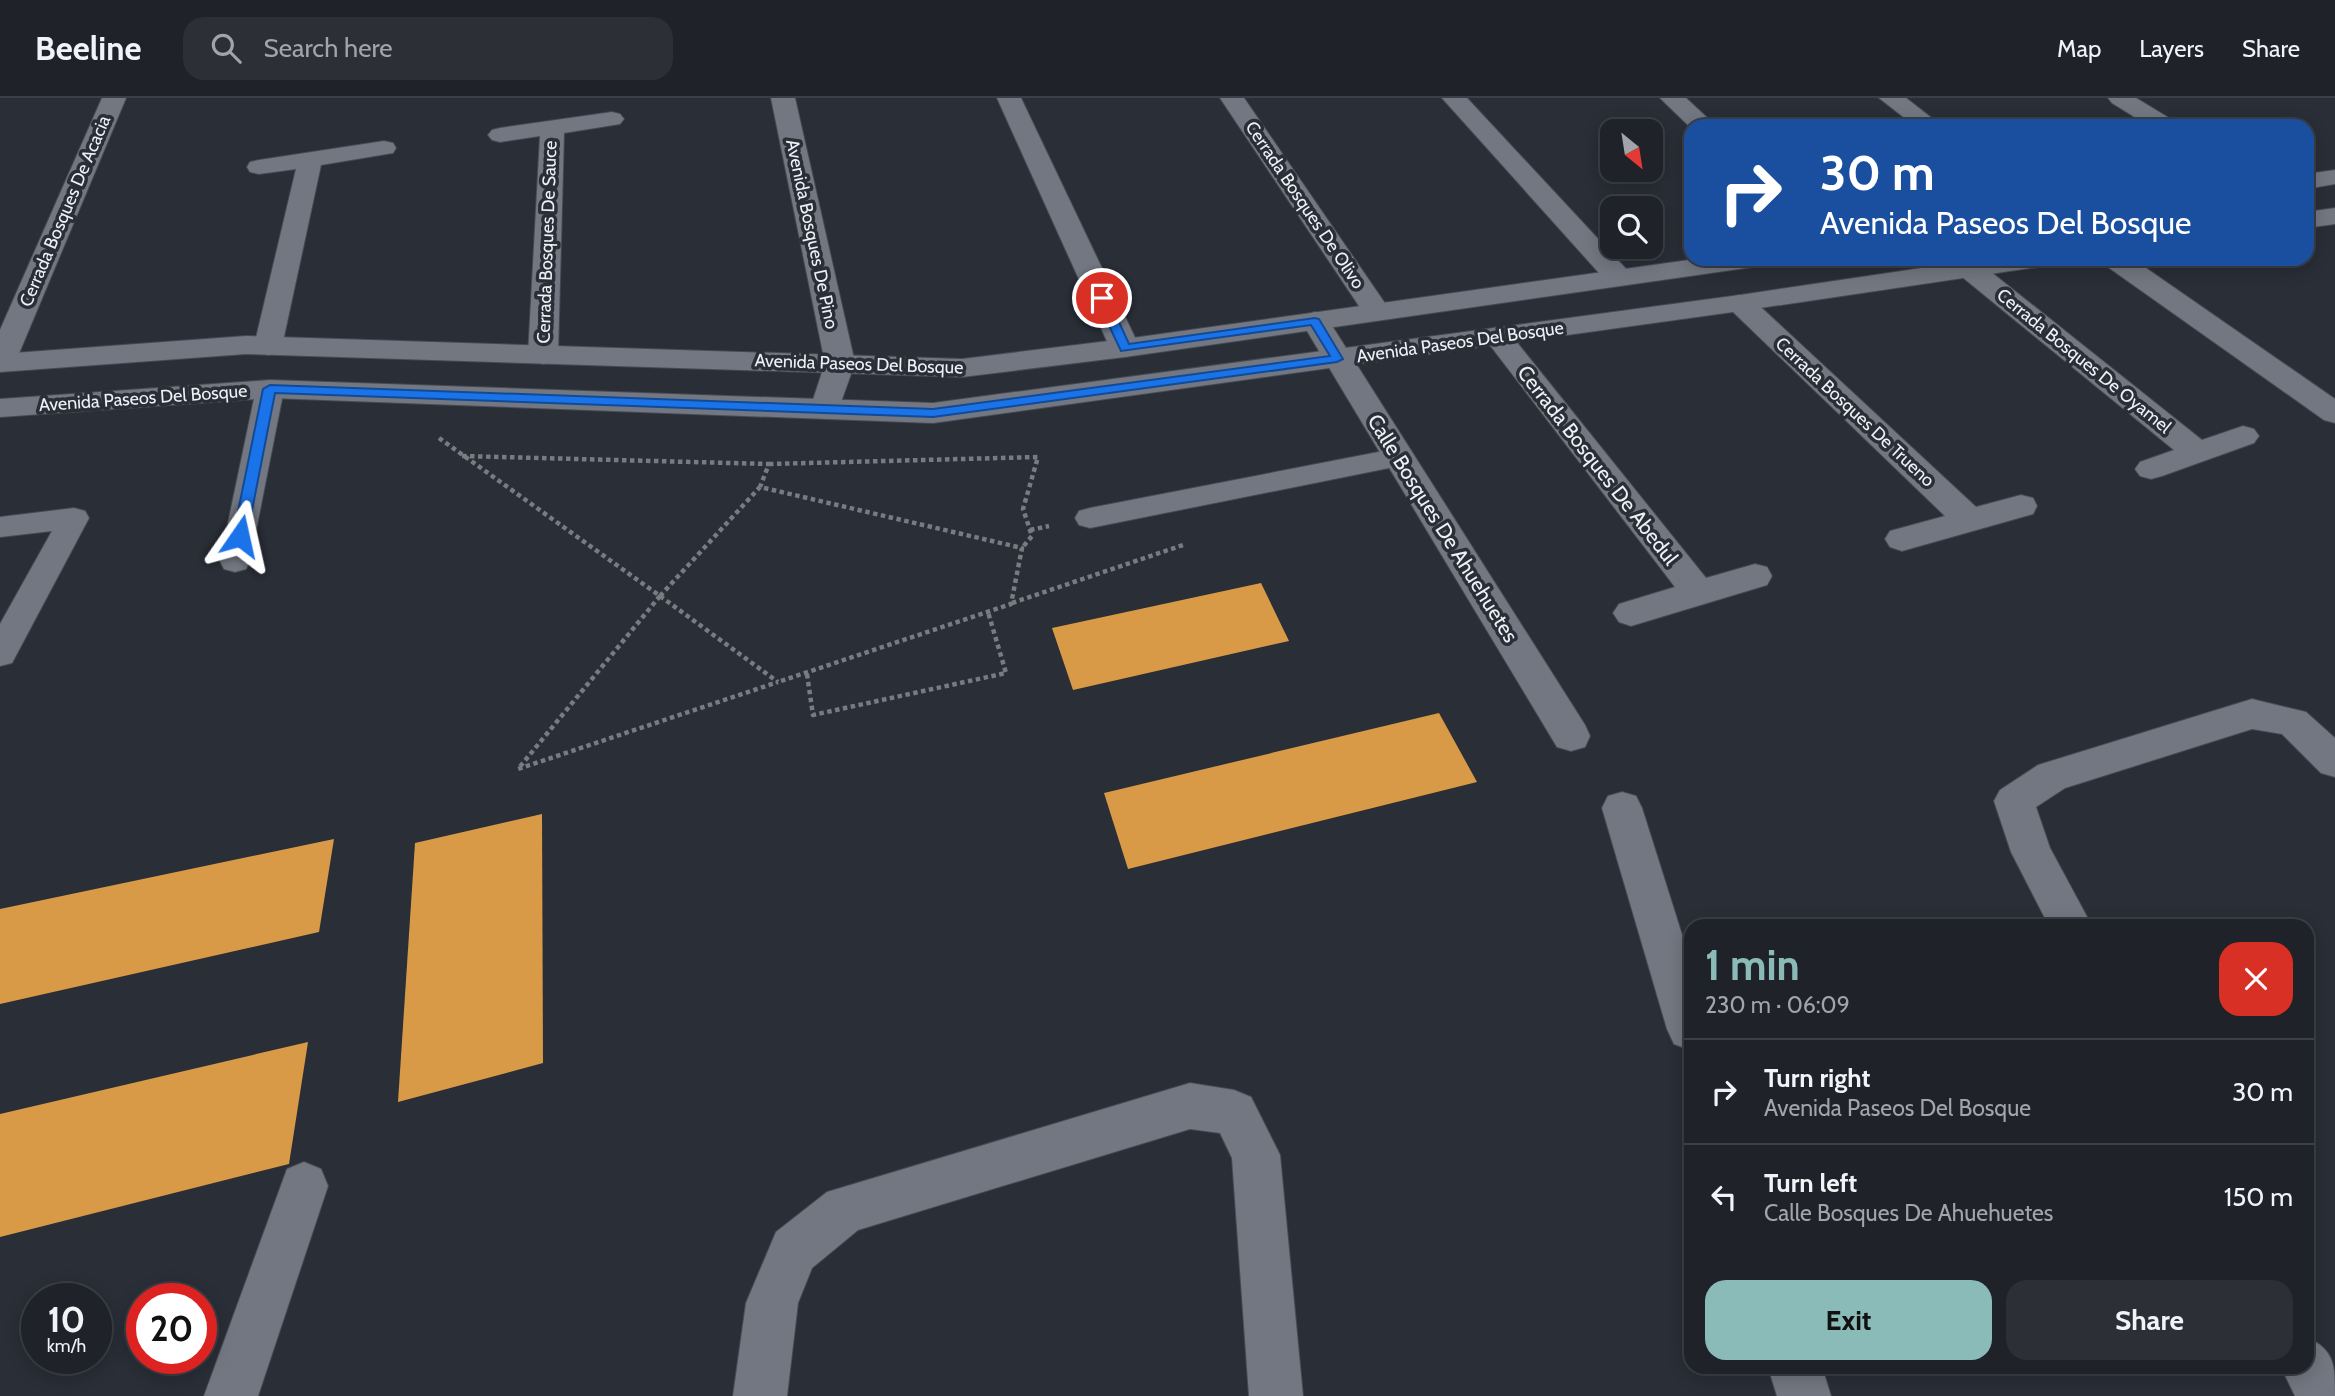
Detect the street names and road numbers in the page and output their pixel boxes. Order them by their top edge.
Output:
street label: Cerrada Bosques De Acacia [15,112,115,310]
street label: Cerrada Bosques De Olivo [1241,117,1369,293]
street label: Avenida Bosques De Pino [781,137,843,331]
street label: Cerrada Bosques De Sauce [532,140,562,344]
street label: Cerrada Bosques De Oyamel [1992,284,2176,439]
street label: Avenida Paseos Del Bosque [1355,317,1565,367]
street label: Cerrada Bosques De Trueno [1771,333,1939,492]
street label: Avenida Paseos Del Bosque [754,349,964,379]
street label: Cerrada Bosques De Abedul [1512,360,1684,570]
street label: Avenida Paseos Del Bosque [38,380,248,416]
street label: Calle Bosques De Ahuehuetes [1362,409,1524,647]

